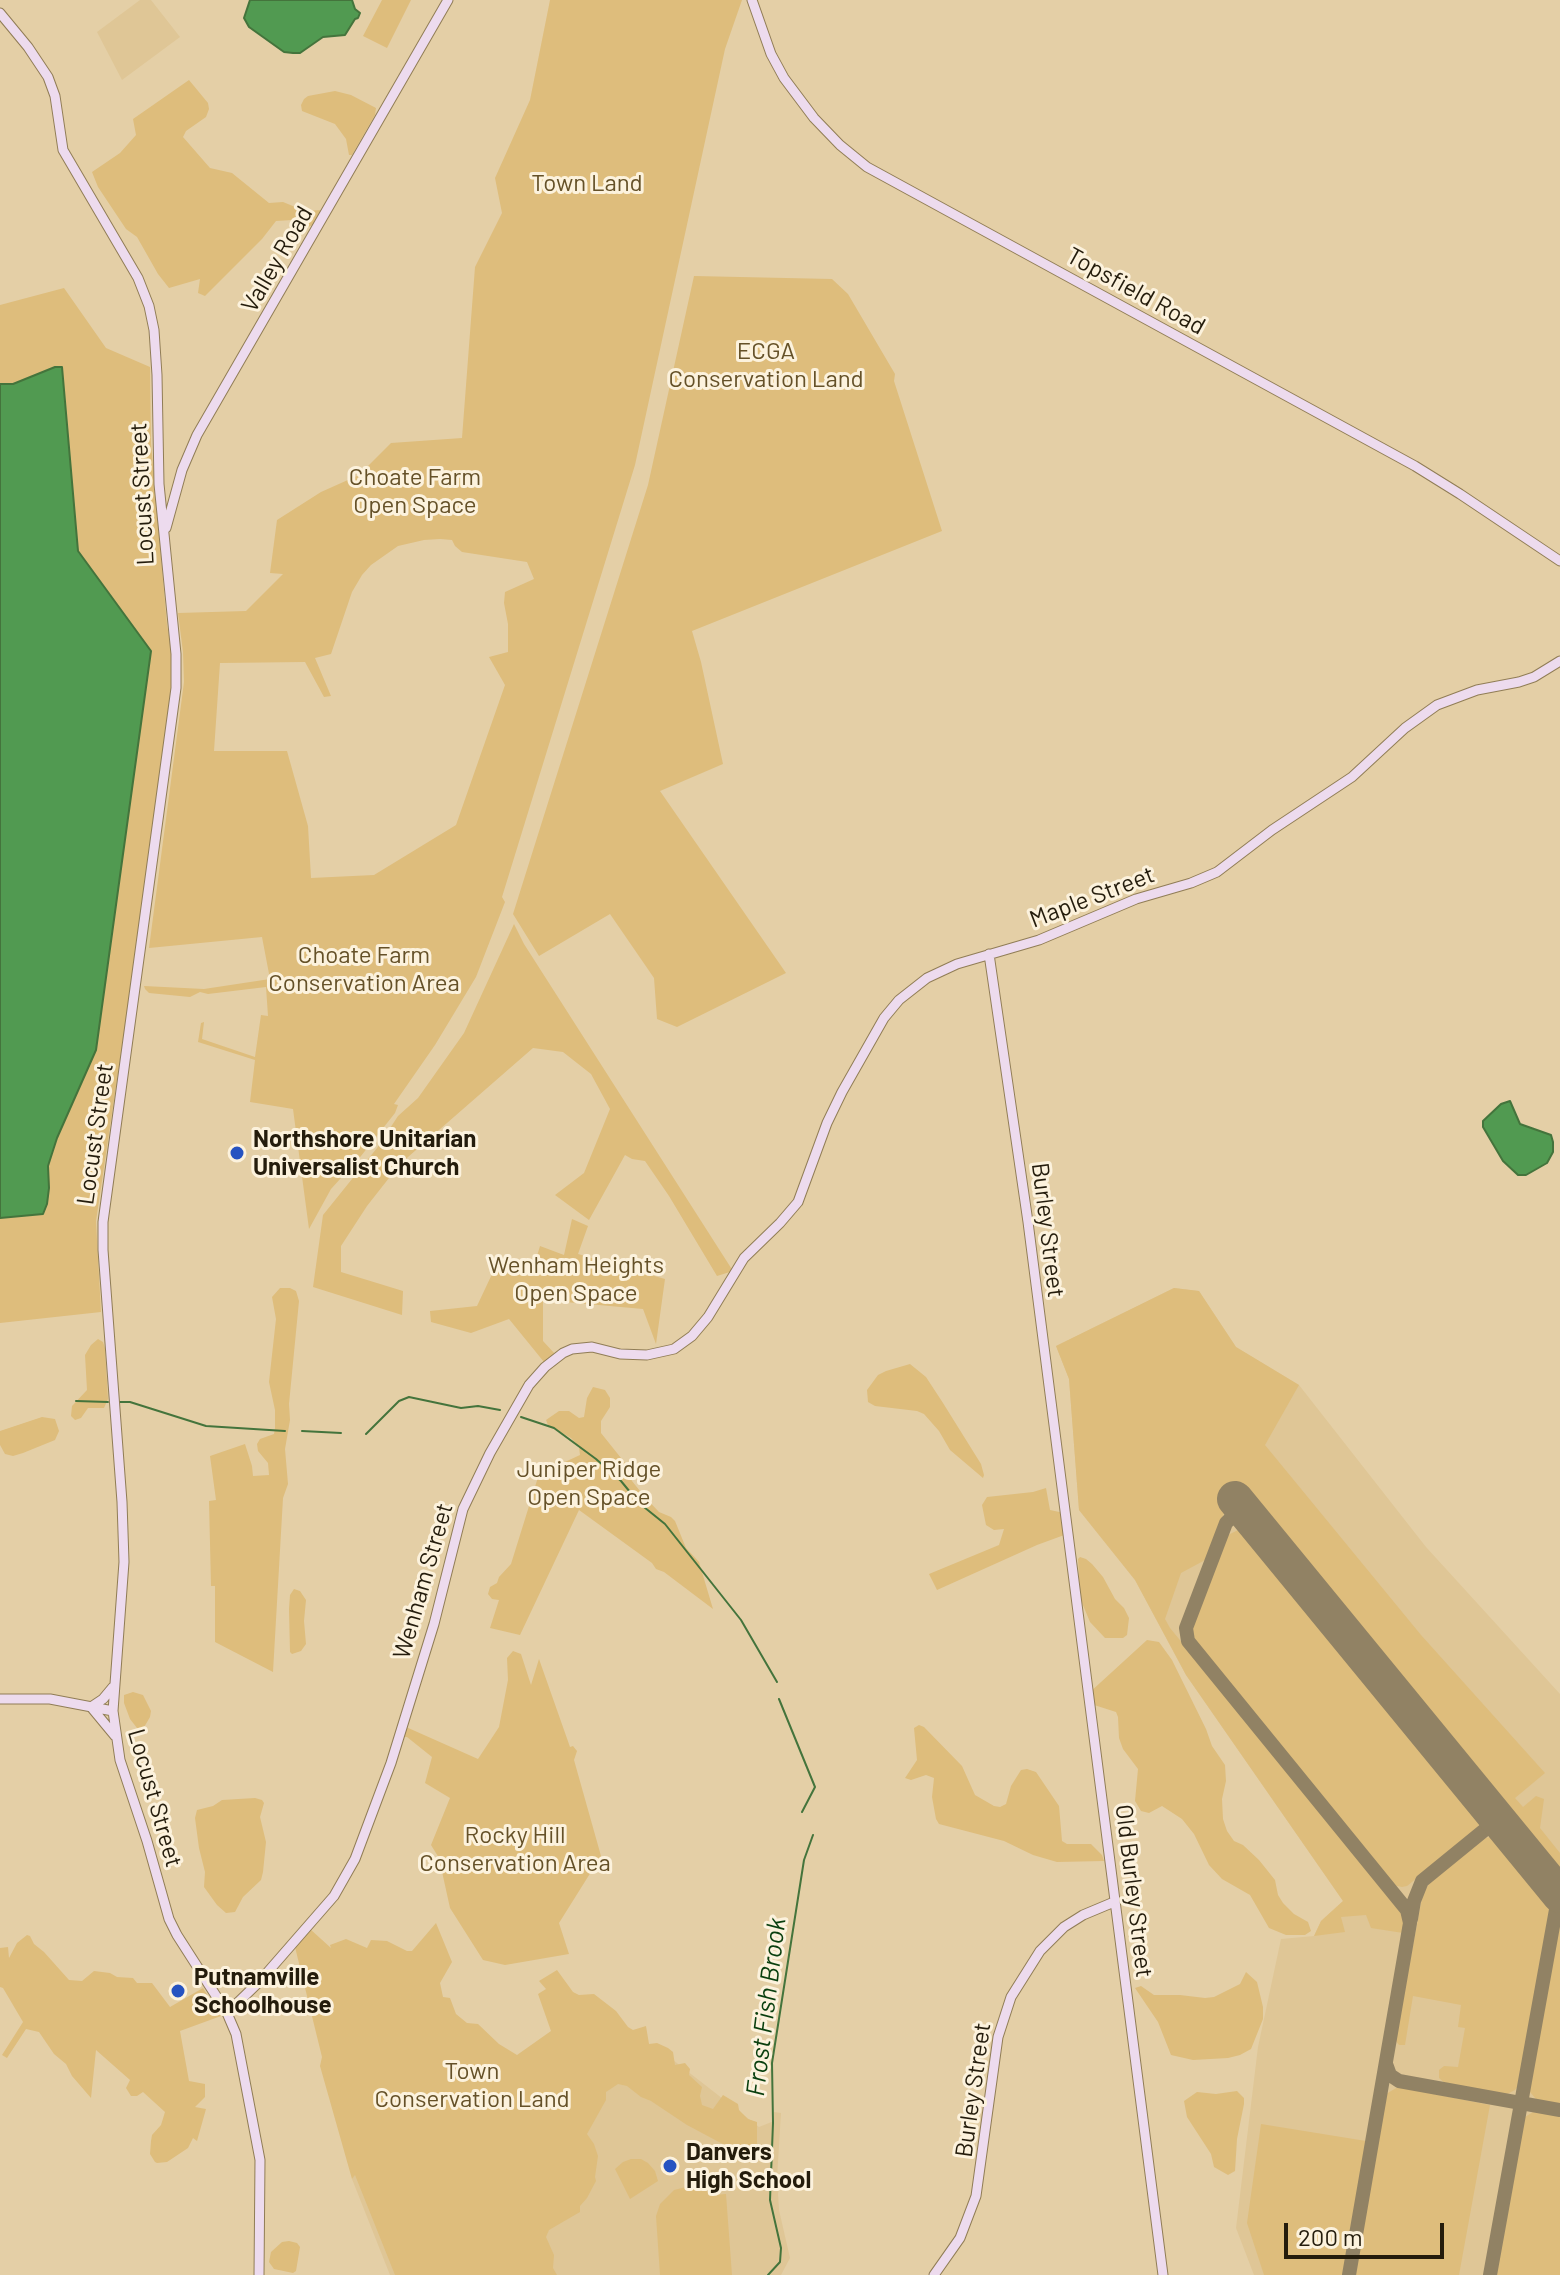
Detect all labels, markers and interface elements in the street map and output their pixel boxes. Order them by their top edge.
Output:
park label: Town Land [531,169,643,197]
street label: Valley Road [235,201,319,317]
street label: Topsfield Road [1062,241,1210,341]
park label: ECGA Conservation Land [668,337,864,393]
street label: Locust Street [124,422,160,566]
park label: Choate Farm Open Space [349,463,481,519]
street label: Maple Street [1026,860,1158,934]
park label: Choate Farm Conservation Area [268,941,460,997]
street label: Locust Street [71,1061,119,1207]
place label: Northshore Unitarian Universalist Church [253,1125,476,1181]
marker: Northshore Unitarian Universalist Church [228,1144,246,1162]
street label: Burley Street [1025,1161,1071,1299]
park label: Wenham Heights Open Space [488,1251,664,1307]
park label: Juniper Ridge Open Space [517,1455,661,1511]
street label: Wenham Street [387,1500,459,1662]
street label: Locust Street [122,1725,188,1871]
street label: Old Burley Street [1109,1803,1159,1979]
park label: Rocky Hill Conservation Area [419,1821,611,1877]
water label: Frost Fish Brook [740,1916,792,2098]
place label: Putnamville Schoolhouse [194,1963,332,2019]
marker: Putnamville Schoolhouse [169,1982,187,2000]
street label: Burley Street [949,2021,997,2159]
park label: Town Conservation Land [374,2057,570,2113]
place label: Danvers High School [686,2138,811,2194]
marker: Danvers High School [661,2157,679,2175]
scale bar [1288,2207,1448,2257]
text: 200 m [1298,2222,1363,2251]

